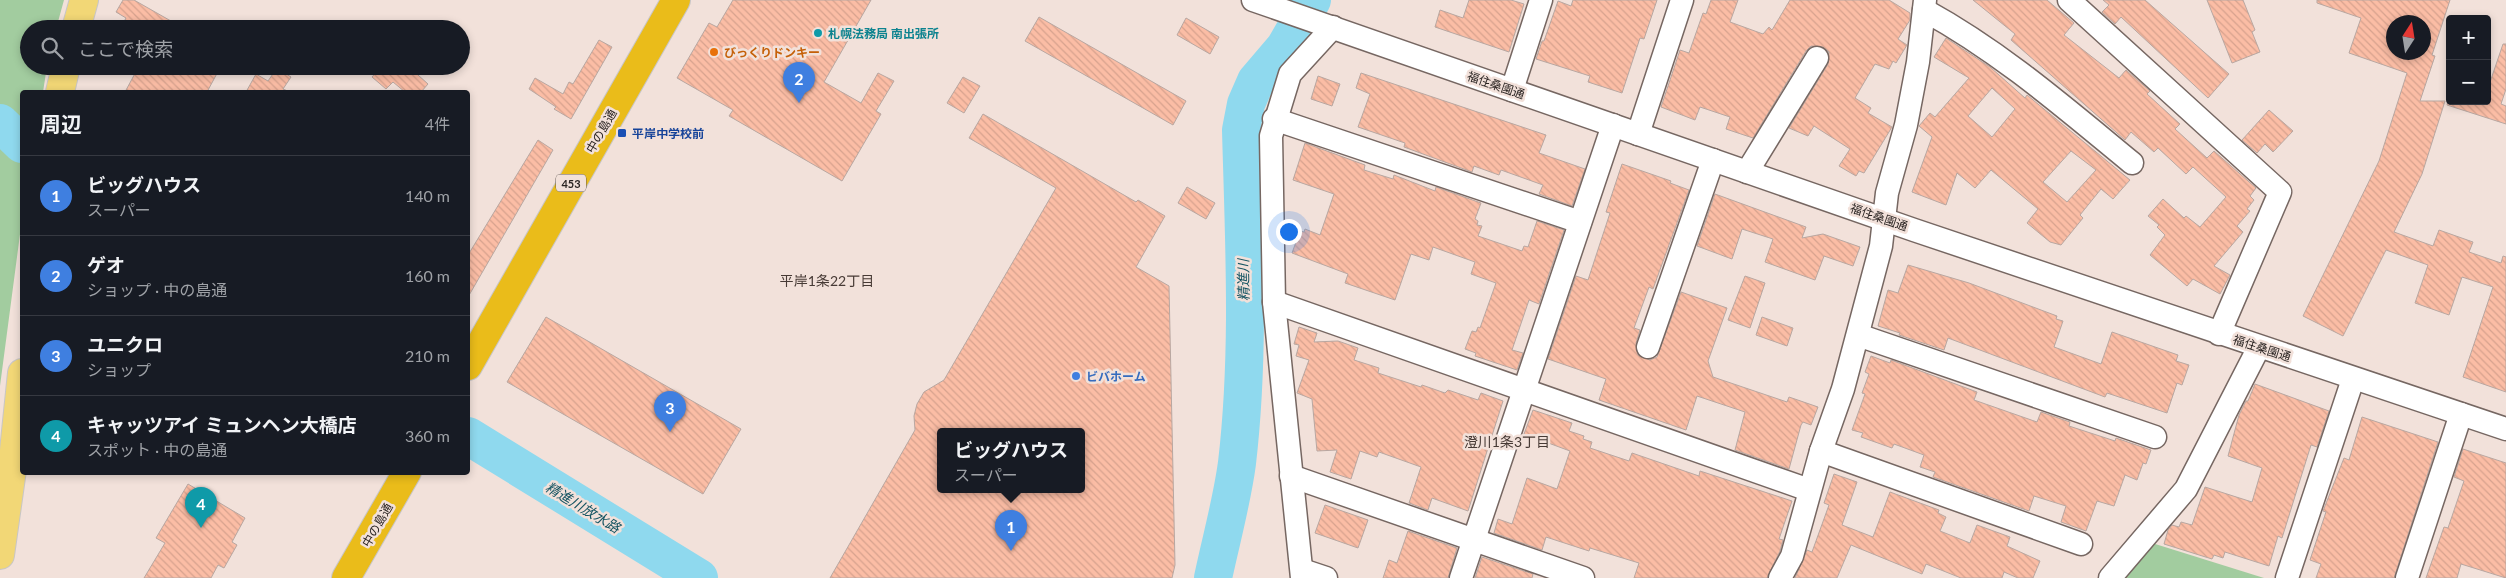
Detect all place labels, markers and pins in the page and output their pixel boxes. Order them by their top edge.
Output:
place label: 札幌法務局 南出張所 [828,26,939,41]
marker: 札幌法務局 南出張所 [812,27,824,39]
place label: びっくりドンキー [724,45,820,60]
marker: びっくりドンキー [708,46,720,58]
pin: 2 [783,62,815,103]
place label: 平岸中学校前 [632,126,704,141]
marker: 平岸中学校前 [616,127,628,139]
place label: ビバホーム [1086,369,1146,384]
marker: ビバホーム [1070,370,1082,382]
pin: 3 [654,391,686,432]
pin: 4 [185,487,217,528]
pin: 1 [995,510,1027,551]

